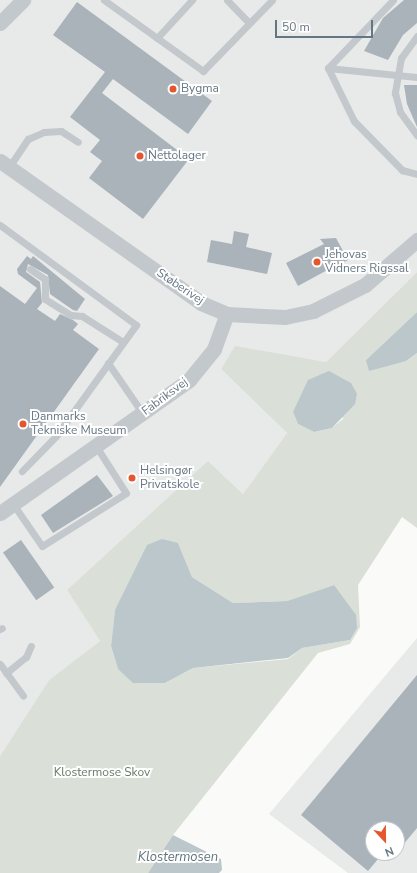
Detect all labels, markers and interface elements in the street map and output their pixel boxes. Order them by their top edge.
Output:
scale bar [277,12,375,38]
text: 50 m [282,19,310,35]
place label: Bygma [181,82,219,96]
marker: Bygma [168,84,178,94]
place label: Nettolager [148,149,206,163]
marker: Nettolager [135,151,145,161]
place label: Jehovas Vidners Rigssal [325,248,409,276]
marker: Jehovas Vidners Rigssal [312,257,322,267]
street label: Støberivej [154,266,206,308]
street label: Fabriksvej [139,375,191,419]
place label: Danmarks Tekniske Museum [31,410,127,438]
marker: Danmarks Tekniske Museum [18,419,28,429]
place label: Helsingør Privatskole [140,464,199,492]
marker: Helsingør Privatskole [127,473,137,483]
park label: Klostermose Skov [54,766,150,780]
north arrow [365,821,405,861]
text: N [383,843,396,860]
water label: Klostermosen [138,849,218,865]

